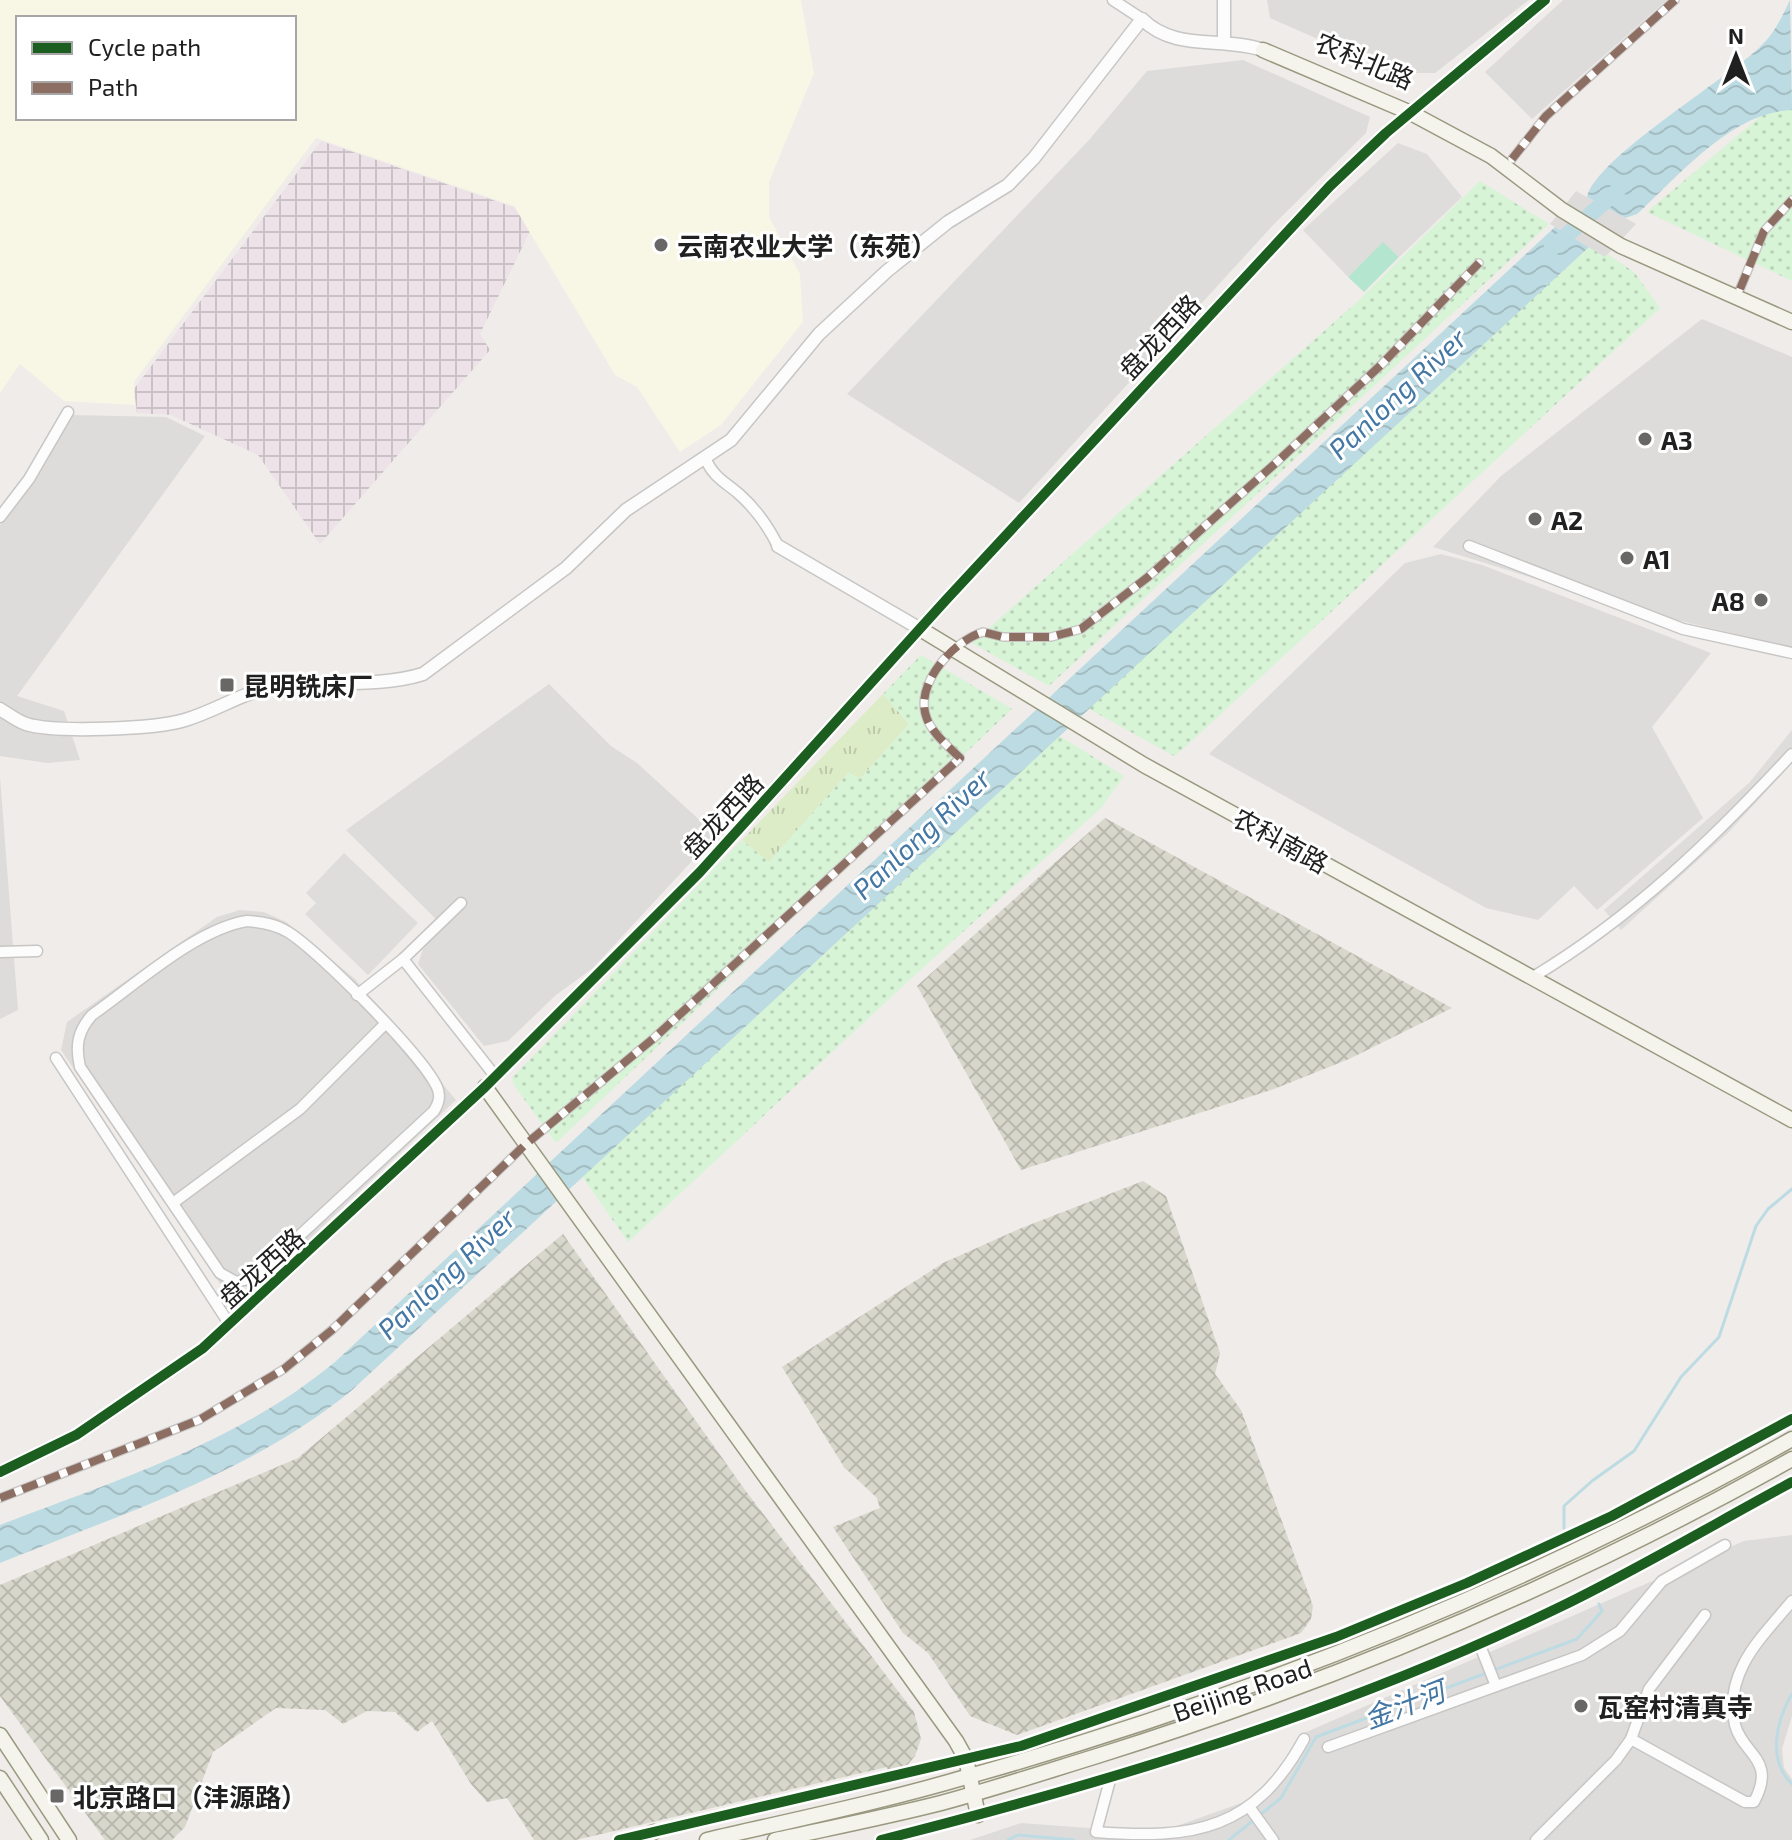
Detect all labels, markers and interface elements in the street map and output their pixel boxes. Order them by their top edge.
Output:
legend [16,16,296,120]
north arrow [1696,16,1776,96]
text: N [1728,22,1744,48]
street label: 农科北路 [1311,25,1419,95]
text: Cycle path [88,32,201,61]
text: Path [88,72,138,101]
place label: 云南农业大学（东苑） [677,230,937,261]
marker: 云南农业大学（东苑） [652,236,670,254]
street label: 盘龙西路 [1112,287,1206,385]
water label: Panlong River [1321,320,1474,466]
place label: A3 [1661,424,1693,455]
marker: A3 [1636,430,1654,448]
place label: A2 [1551,504,1583,535]
marker: A2 [1526,510,1544,528]
place label: A1 [1643,543,1670,574]
marker: A1 [1618,549,1636,567]
place label: A8 [1712,585,1745,616]
marker: A8 [1752,591,1770,609]
place label: 昆明铣床厂 [243,670,373,701]
marker: 昆明铣床厂 [218,676,236,694]
water label: Panlong River [845,760,998,906]
street label: 盘龙西路 [675,766,769,864]
street label: 农科南路 [1228,801,1334,879]
water label: Panlong River [370,1200,523,1346]
street label: 盘龙西路 [212,1221,310,1313]
street label: Beijing Road [1169,1651,1315,1727]
water label: 金汁河 [1359,1671,1454,1735]
place label: 瓦窑村清真寺 [1597,1691,1753,1722]
marker: 瓦窑村清真寺 [1572,1697,1590,1715]
place label: 北京路口（沣源路） [73,1781,307,1812]
marker: 北京路口（沣源路） [48,1787,66,1805]

